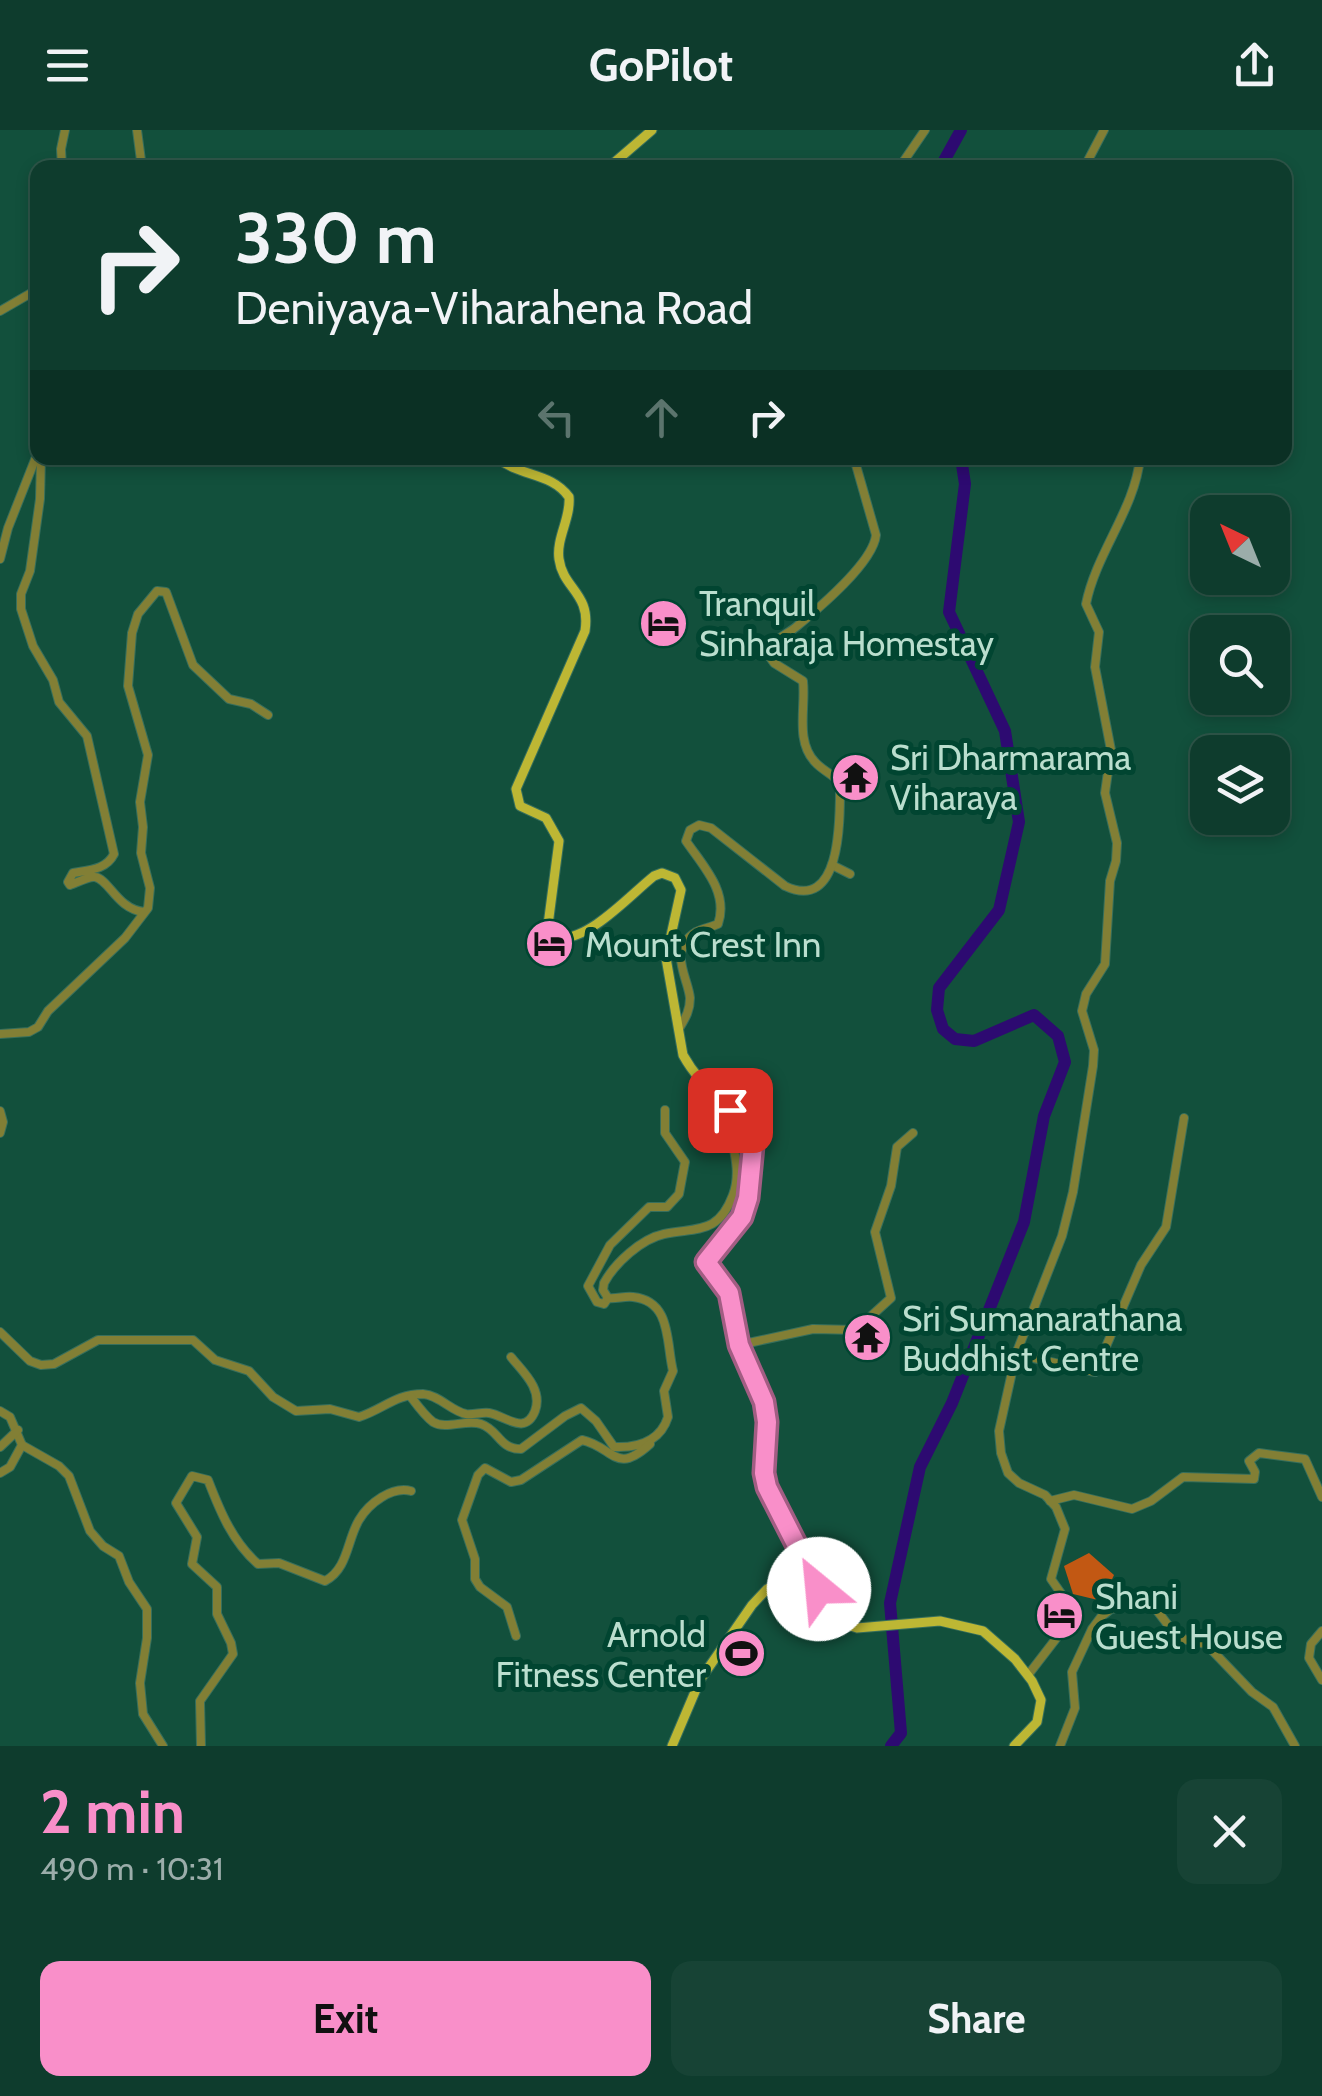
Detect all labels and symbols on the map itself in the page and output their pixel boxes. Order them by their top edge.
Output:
north arrow [1190,495,1290,595]
place label: Tranquil Sinharaja Homestay [699,582,994,665]
hotel icon: Tranquil Sinharaja Homestay [638,597,690,649]
place label: Sri Dharmarama Viharaya [890,736,1131,819]
temple icon: Sri Dharmarama Viharaya [829,751,881,803]
hotel icon: Mount Crest Inn [524,918,576,970]
place label: Mount Crest Inn [585,923,821,966]
pin [688,1068,773,1153]
place label: Sri Sumanarathana Buddhist Centre [902,1297,1182,1380]
temple icon: Sri Sumanarathana Buddhist Centre [841,1312,893,1364]
position arrow [767,1537,871,1641]
place label: Shani Guest House [1095,1575,1283,1658]
hotel icon: Shani Guest House [1034,1590,1086,1642]
place label: Arnold Fitness Center [495,1613,706,1696]
sports icon: Arnold Fitness Center [715,1628,767,1680]

